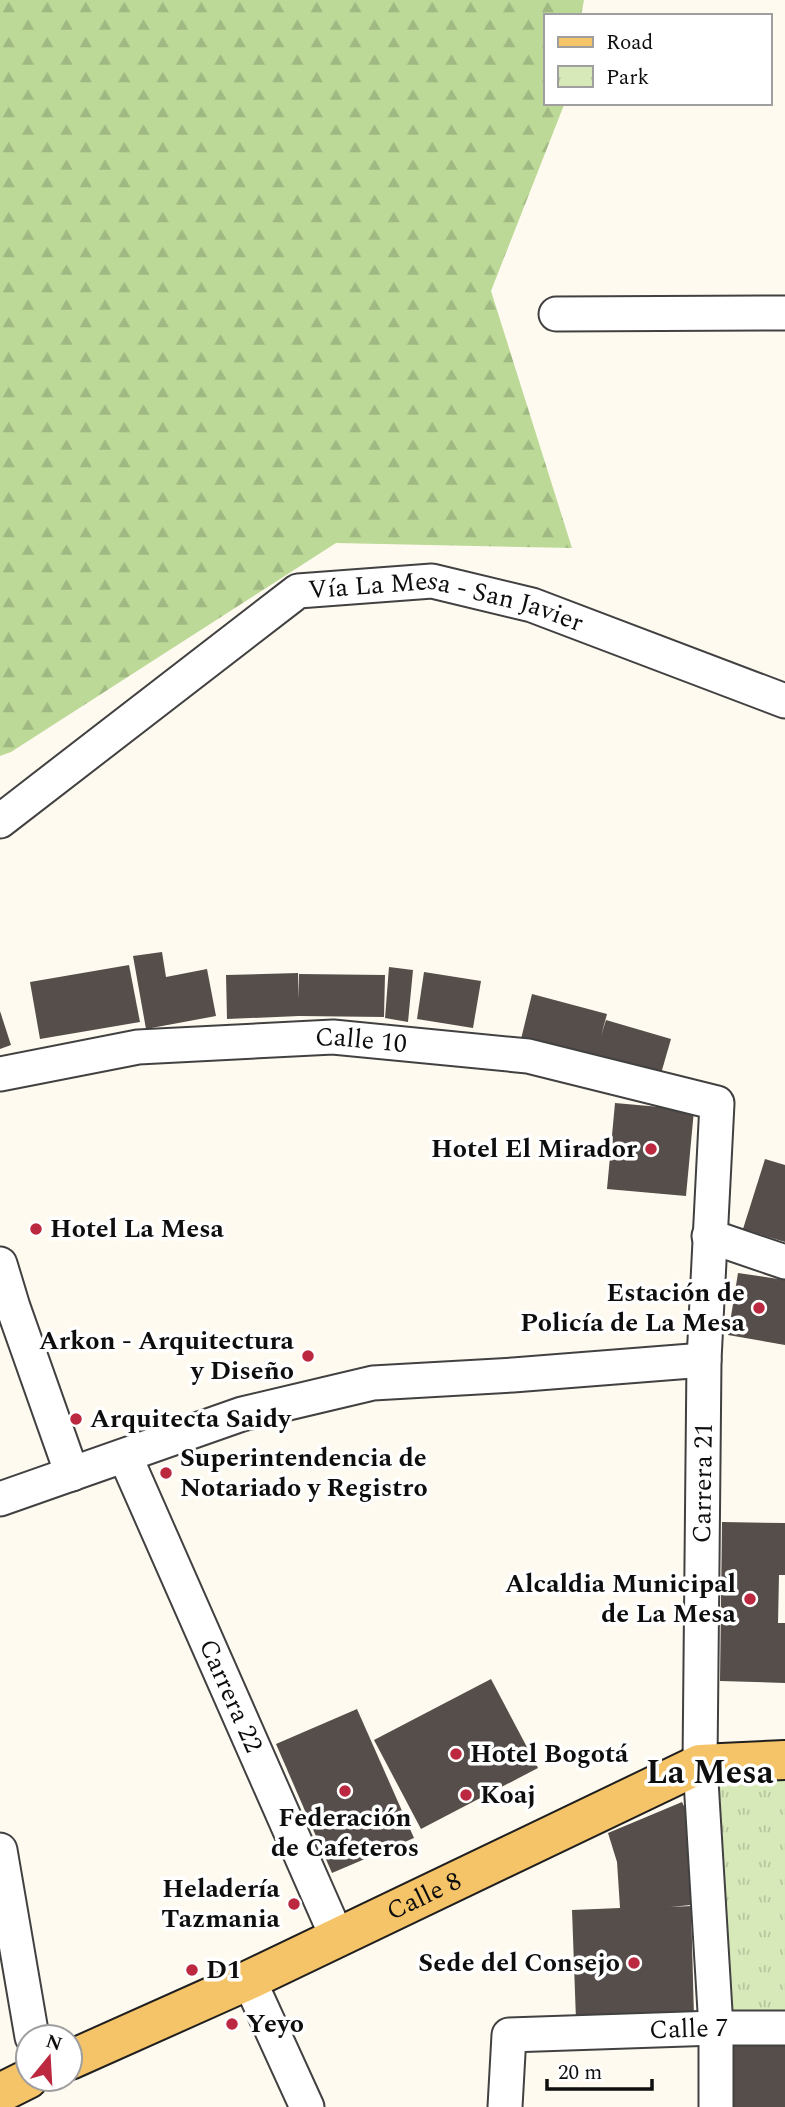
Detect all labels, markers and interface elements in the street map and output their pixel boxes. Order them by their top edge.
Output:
legend [544,14,771,105]
text: Road [606,27,653,59]
text: Park [606,62,650,94]
street label: Vía La Mesa - San Javier [307,561,589,643]
street label: Calle 10 [314,1017,409,1064]
place label: Hotel El Mirador [431,1129,638,1169]
marker: Hotel El Mirador [643,1141,659,1157]
place label: Hotel La Mesa [50,1209,225,1249]
marker: Hotel La Mesa [28,1221,44,1237]
place label: Estación de Policía de La Mesa [520,1273,746,1343]
marker: Estación de Policía de La Mesa [751,1300,767,1316]
place label: Arkon - Arquitectura y Diseño [39,1321,295,1391]
marker: Arkon - Arquitectura y Diseño [300,1348,316,1364]
place label: Arquitecta Saidy [90,1399,292,1439]
marker: Arquitecta Saidy [68,1411,84,1427]
street label: Carrera 21 [682,1422,724,1544]
place label: Superintendencia de Notariado y Registro [180,1438,428,1508]
marker: Superintendencia de Notariado y Registro [158,1465,174,1481]
place label: Alcaldia Municipal de La Mesa [505,1564,737,1634]
marker: Alcaldia Municipal de La Mesa [742,1591,758,1607]
street label: Carrera 22 [188,1632,273,1759]
place label: Hotel Bogotá [470,1734,629,1774]
marker: Hotel Bogotá [448,1746,464,1762]
district label: La Mesa [646,1748,774,1798]
place label: Koaj [480,1775,536,1815]
marker: Federación de Cafeteros [337,1783,353,1799]
marker: Koaj [458,1787,474,1803]
place label: Federación de Cafeteros [271,1798,419,1868]
street label: Calle 8 [380,1861,468,1931]
place label: Heladería Tazmania [161,1869,281,1939]
marker: Heladería Tazmania [286,1896,302,1912]
place label: Sede del Consejo [418,1943,620,1983]
place label: D1 [206,1950,241,1990]
marker: Sede del Consejo [626,1955,642,1971]
marker: D1 [184,1962,200,1978]
place label: Yeyo [246,2004,304,2044]
street label: Calle 7 [649,2008,728,2050]
marker: Yeyo [224,2016,240,2032]
north arrow [14,2023,84,2093]
text: N [42,2027,66,2059]
scale bar [547,2048,652,2092]
text: 20 m [558,2057,602,2089]

